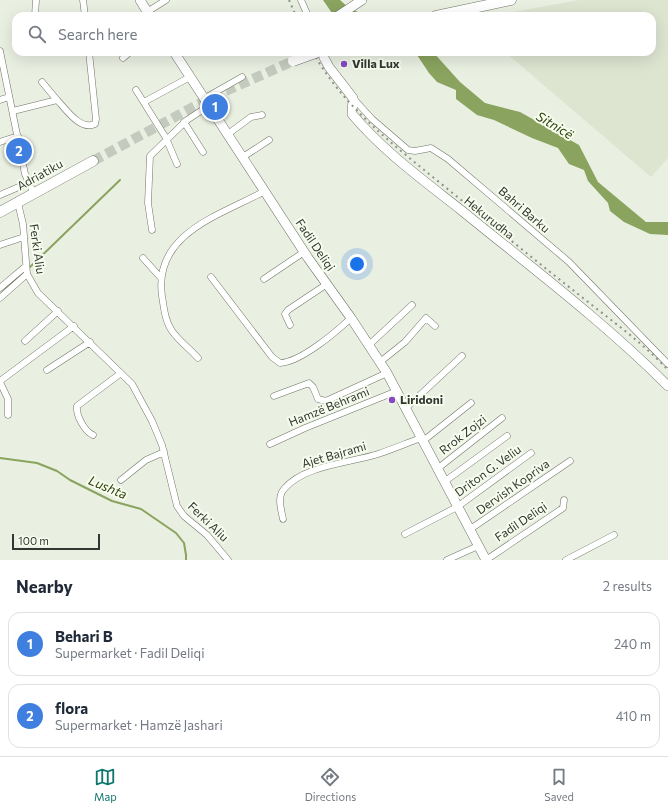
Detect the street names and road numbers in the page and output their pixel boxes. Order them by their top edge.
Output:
street label: Adriatiku [14,156,65,192]
street label: Bahri Barku [496,183,553,235]
street label: Hekurudha [462,193,517,242]
street label: Fadil Deliqi [293,216,338,273]
street label: Ferki Aliu [28,223,48,275]
street label: Hamzë Behrami [286,384,371,429]
street label: Rrok Zojzi [436,411,489,457]
street label: Ajet Bajrami [300,438,368,470]
street label: Driton G. Veliu [452,441,523,499]
street label: Dervish Kopriva [473,456,552,517]
street label: Ferki Aliu [186,499,232,544]
street label: Fadil Deliqi [492,499,549,544]

